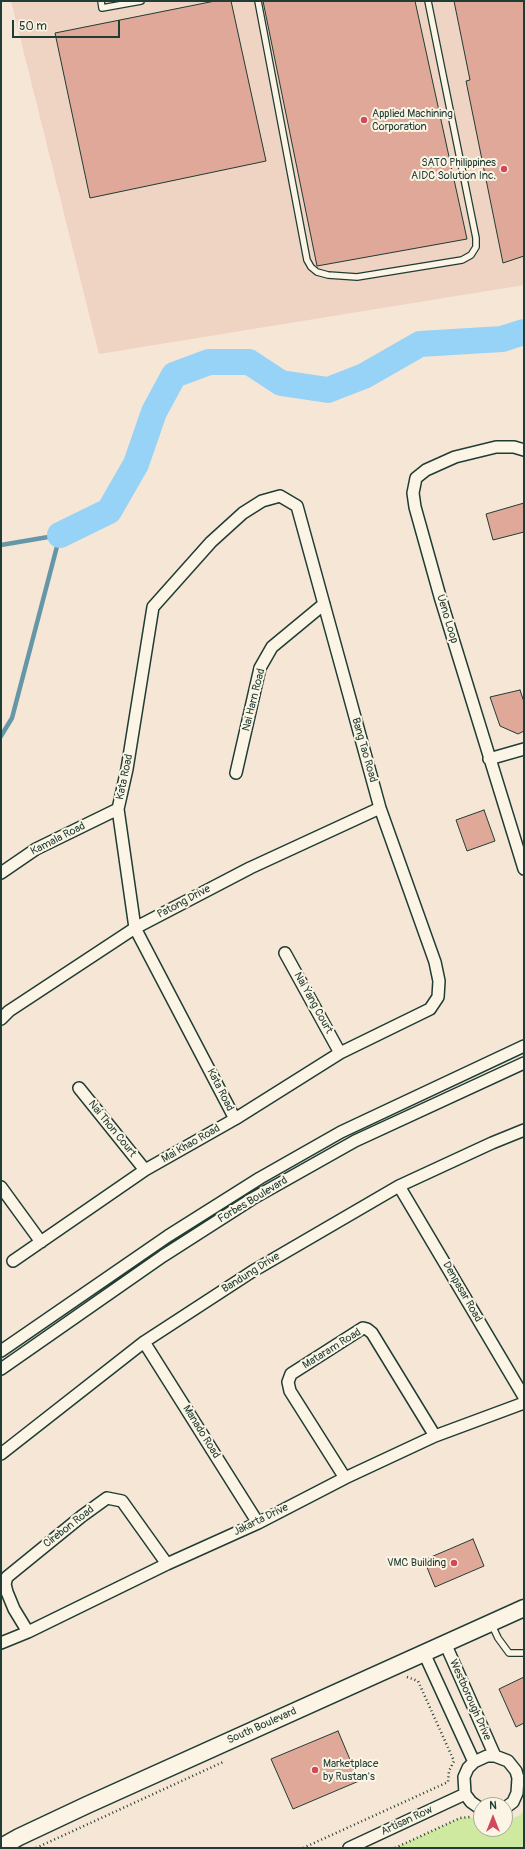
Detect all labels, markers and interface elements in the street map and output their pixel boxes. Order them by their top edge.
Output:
scale bar [14,12,122,38]
text: 50 m [19,19,47,34]
place label: Applied Machining Corporation [372,107,453,133]
marker: Applied Machining Corporation [359,115,369,125]
place label: SATO Philippines AIDC Solution Inc. [411,156,496,182]
marker: SATO Philippines AIDC Solution Inc. [499,164,509,174]
street label: Ueno Loop [433,593,461,645]
street label: Nai Harn Road [240,667,268,733]
street label: Bang Tao Road [348,716,380,784]
street label: Kata Road [114,753,136,801]
street label: Kamala Road [28,820,88,858]
street label: Patong Drive [155,882,213,922]
street label: Nai Yang Court [291,970,335,1036]
street label: Kata Road [204,1066,236,1114]
street label: Nai Thon Court [85,1098,139,1160]
street label: Mai Khao Road [159,1122,223,1166]
street label: Forbes Boulevard [216,1174,290,1226]
street label: Bandung Drive [220,1250,282,1296]
street label: Denpasar Road [439,1259,485,1325]
street label: Mataram Road [300,1326,364,1372]
street label: Manado Road [179,1403,223,1461]
street label: Jakarta Drive [231,1501,291,1539]
street label: Cirebon Road [41,1503,97,1551]
place label: VMC Building [387,1556,446,1570]
marker: VMC Building [449,1558,459,1568]
street label: Westborough Drive [446,1657,494,1743]
street label: South Boulevard [225,1705,299,1747]
place label: Marketplace by Rustan's [323,1757,378,1783]
marker: Marketplace by Rustan's [310,1765,320,1775]
north arrow [473,1797,513,1837]
text: N [489,1799,497,1812]
street label: Artisan Row [379,1803,435,1839]

